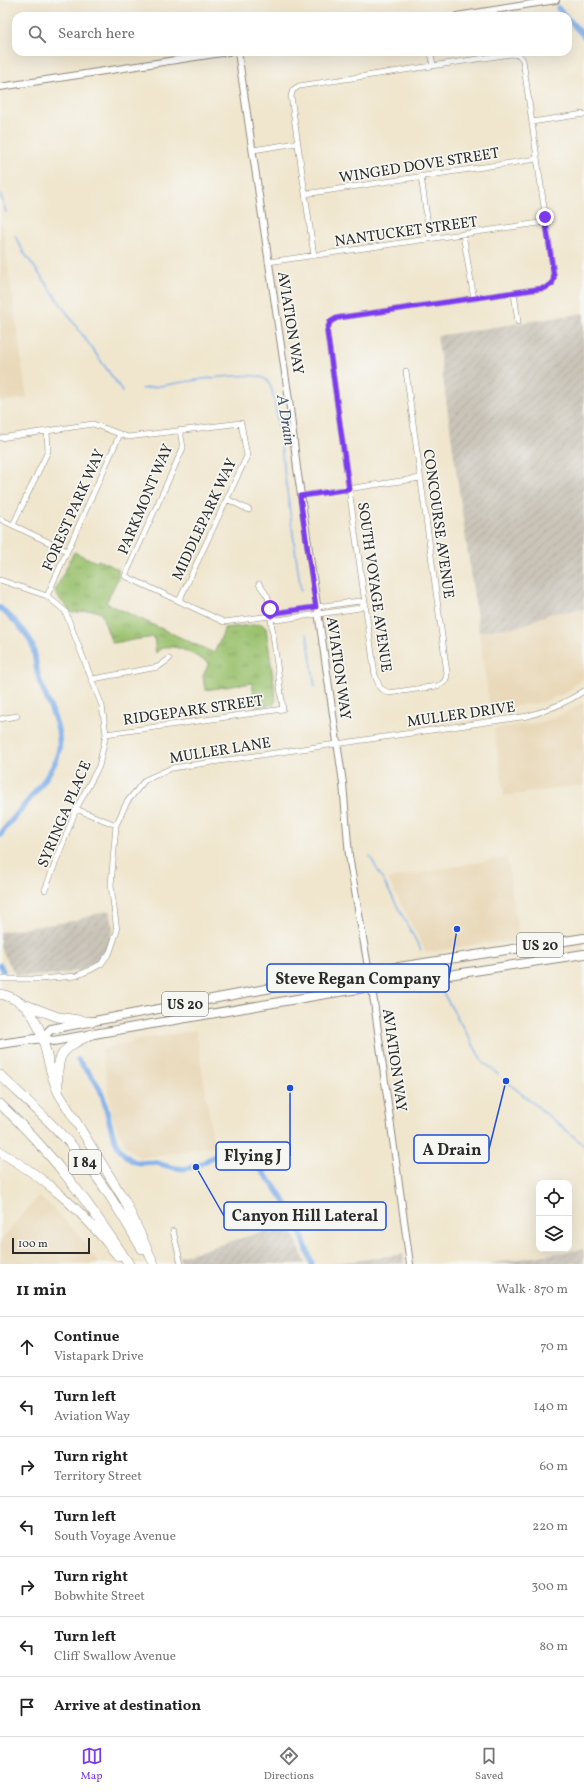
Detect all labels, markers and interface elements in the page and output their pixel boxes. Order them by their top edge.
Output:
search box [12,12,572,56]
icon: search [26,23,48,45]
text: Search here [58,24,135,45]
street label: WINGED DOVE STREET [337,143,501,190]
route end [536,208,554,226]
street label: NANTUCKET STREET [333,212,479,253]
street label: AVIATION WAY [271,270,308,377]
water label: A Drain [270,392,300,447]
street label: PARKMONT WAY [114,441,179,558]
street label: FOREST PARK WAY [38,446,111,575]
street label: CONCOURSE AVENUE [417,448,458,600]
street label: MIDDLEPARK WAY [168,455,243,584]
street label: SOUTH VOYAGE AVENUE [351,501,396,674]
route start [261,600,279,618]
street label: AVIATION WAY [320,615,355,722]
street label: RIDGEPARK STREET [122,691,265,732]
street label: MULLER DRIVE [406,698,517,733]
street label: MULLER LANE [168,733,272,770]
street label: SYRINGA PLACE [33,758,97,871]
road number: US 20 [517,933,563,957]
callout: Steve Regan Company [267,964,449,992]
text: Steve Regan Company [275,969,441,991]
road number: US 20 [162,992,208,1016]
street label: AVIATION WAY [376,1007,411,1114]
callout: A Drain [414,1135,489,1163]
text: A Drain [423,1140,482,1162]
callout: Flying J [216,1142,290,1170]
text: Flying J [224,1146,282,1168]
road number: I 84 [69,1150,101,1174]
map controls [536,1180,572,1252]
button: locate [536,1180,572,1216]
callout: Canyon Hill Lateral [224,1202,386,1230]
text: Canyon Hill Lateral [232,1206,379,1228]
button: layers [536,1216,572,1252]
scale bar [12,1236,90,1255]
text: 100 m [18,1237,48,1252]
text: 11 min [16,1279,67,1302]
text: Walk · 870 m [496,1281,568,1299]
text: Continue [54,1327,119,1348]
icon: ahead [16,1336,38,1358]
text: 70 m [540,1338,568,1356]
text: Vistapark Drive [54,1348,144,1366]
text: Turn left [54,1387,116,1408]
icon: left [16,1396,38,1418]
text: 140 m [534,1398,568,1416]
text: Aviation Way [54,1408,130,1426]
text: Turn right [54,1447,128,1468]
icon: right [16,1456,38,1478]
text: 60 m [540,1458,568,1476]
text: Territory Street [54,1468,142,1486]
text: Turn left [54,1507,116,1528]
icon: left [16,1516,38,1538]
text: 220 m [532,1518,568,1536]
text: South Voyage Avenue [54,1528,176,1546]
text: Turn right [54,1567,128,1588]
icon: right [16,1576,38,1598]
text: 300 m [532,1578,568,1596]
text: Bobwhite Street [54,1588,145,1606]
text: Turn left [54,1627,116,1648]
icon: left [16,1636,38,1658]
text: 80 m [539,1638,568,1656]
text: Cliff Swallow Avenue [54,1648,176,1666]
icon: arrive [16,1696,38,1718]
text: Arrive at destination [54,1696,201,1717]
tab: Map [81,1745,103,1784]
tab: Directions [264,1745,314,1784]
tab: Saved [475,1745,503,1784]

